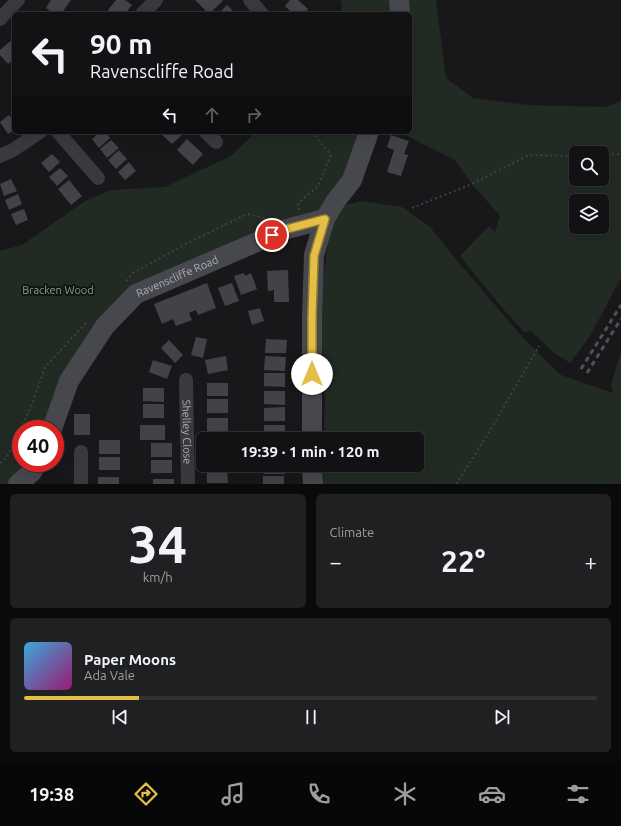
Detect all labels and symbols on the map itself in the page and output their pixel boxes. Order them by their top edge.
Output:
pin [255,218,289,252]
street label: Ravenscliffe Road [134,253,220,299]
park label: Bracken Wood [22,284,94,296]
position arrow [291,353,333,395]
street label: Shelley Close [180,399,194,464]
speed limit sign: 40 [12,420,64,472]

